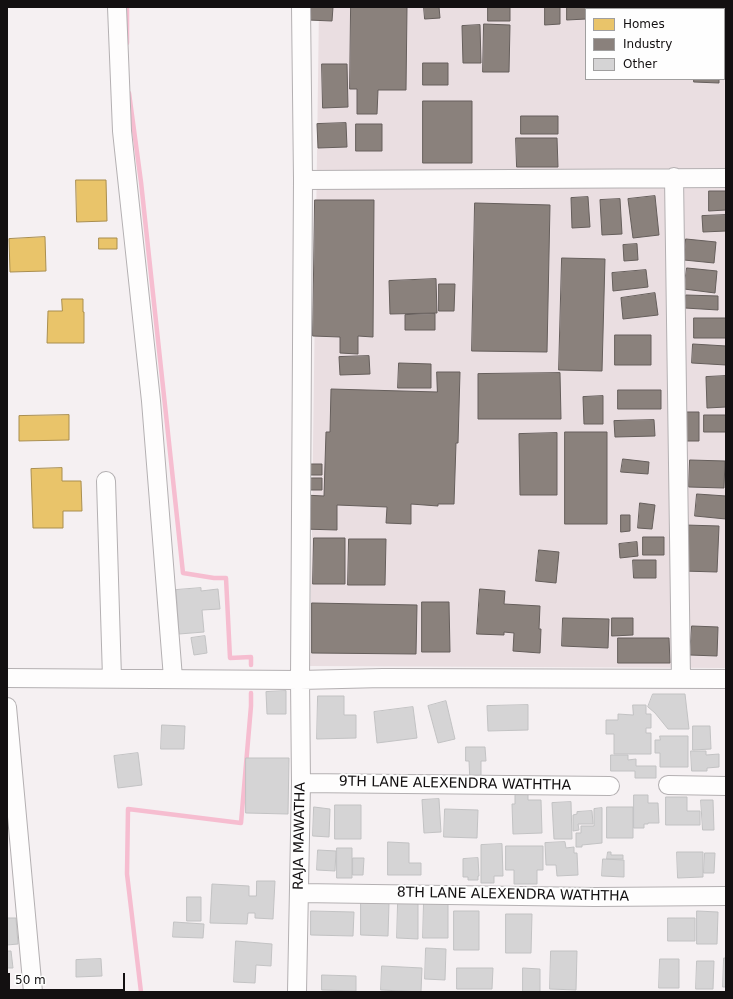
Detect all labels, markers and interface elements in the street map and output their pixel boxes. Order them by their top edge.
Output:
legend [585,8,725,80]
text: Homes [623,17,665,31]
text: Industry [623,37,672,51]
text: Other [623,57,657,71]
street label: 9TH LANE ALEXENDRA WATHTHA [339,774,571,794]
street label: RAJA MAWATHA [291,782,309,890]
street label: 8TH LANE ALEXENDRA WATHTHA [397,885,629,905]
scale bar [10,965,127,991]
text: 50 m [15,973,46,987]

